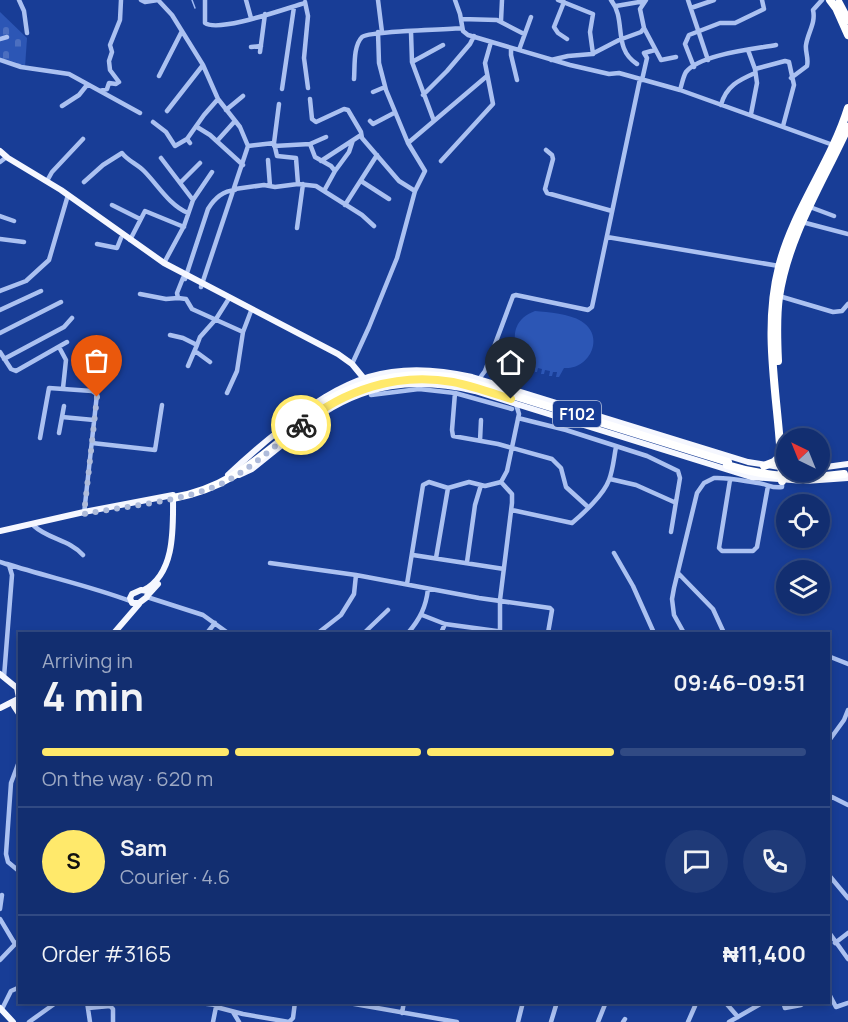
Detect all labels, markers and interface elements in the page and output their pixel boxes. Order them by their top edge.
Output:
pin [71,335,122,397]
pin [485,337,536,399]
icon: bag [80,344,113,377]
icon: home [494,346,527,379]
courier [271,395,331,455]
road number: F102 [553,401,601,427]
icon: bike [285,409,318,442]
north arrow [776,428,830,482]
map controls [776,428,830,614]
button: locate [776,494,830,548]
button: layers [776,560,830,614]
text: Arriving in [42,647,133,674]
text: 09:46–09:51 [673,668,806,698]
text: 4 min [42,669,144,723]
text: On the way · 620 m [42,765,213,792]
button: chat [665,830,728,893]
button: phone [743,830,806,893]
text: Sam [120,833,167,863]
text: S [66,846,81,876]
text: Courier · 4.6 [120,863,230,890]
text: Order #3165 [42,939,171,969]
text: ₦11,400 [723,939,806,969]

